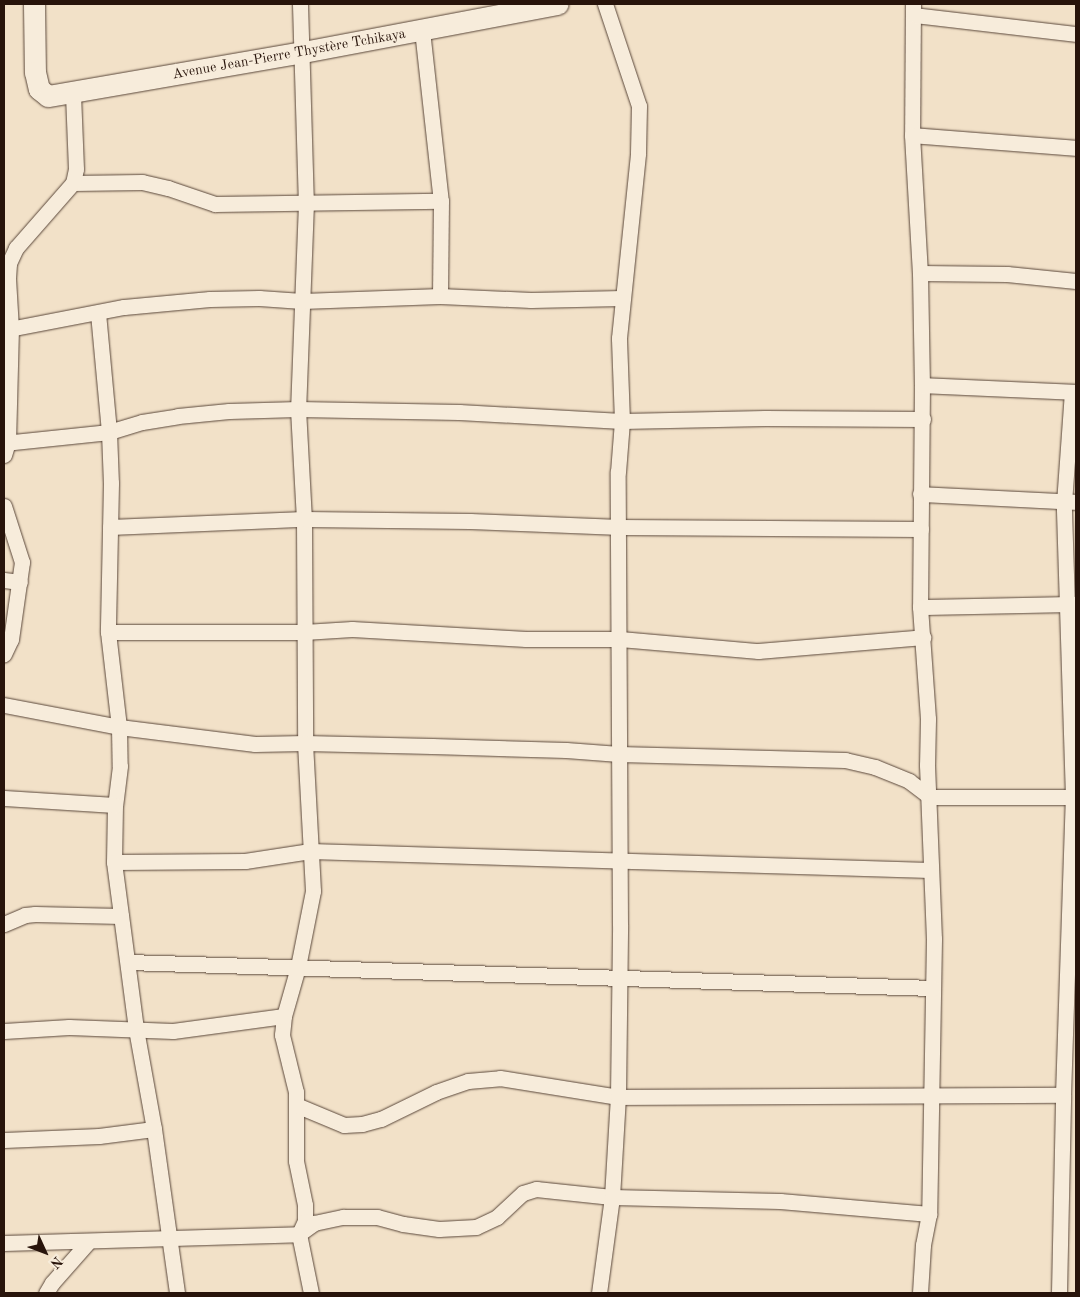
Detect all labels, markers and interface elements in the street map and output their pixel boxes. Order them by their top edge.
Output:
street label: Avenue Jean-Pierre Thystère Tchikaya [171,25,407,83]
north arrow [20,1227,70,1277]
text: N [47,1254,65,1271]

